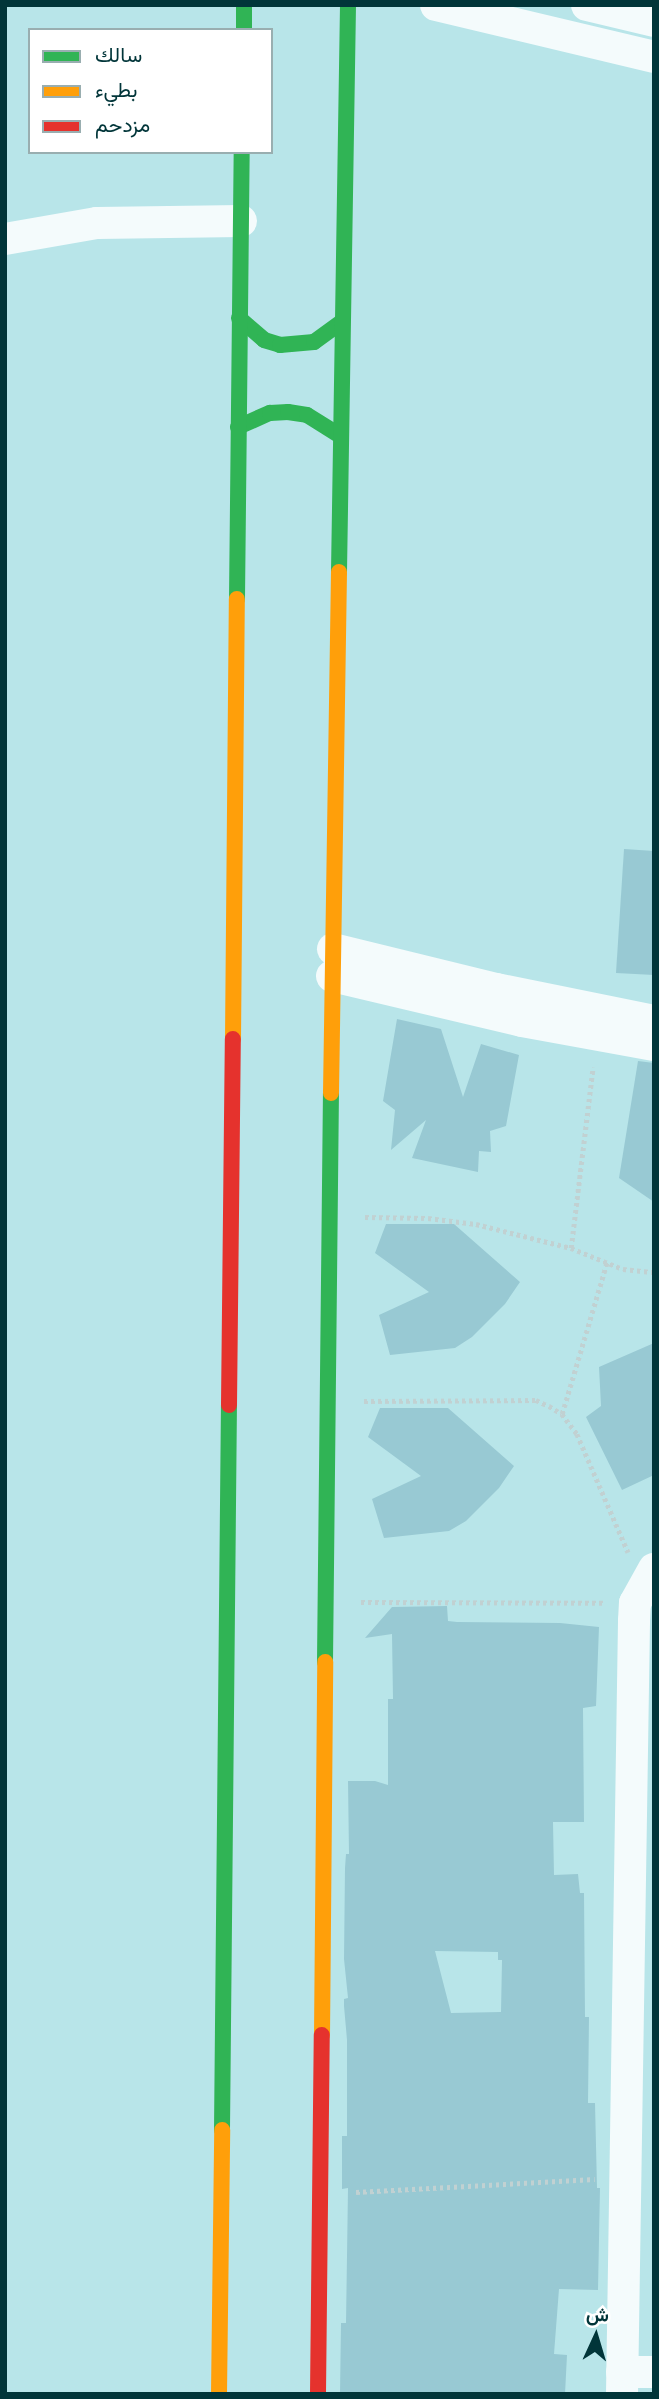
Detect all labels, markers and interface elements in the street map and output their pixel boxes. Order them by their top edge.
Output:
legend [28,28,273,154]
text: سالك [95,42,142,67]
text: بطيء [95,77,138,102]
text: مزدحم [95,112,150,137]
north arrow [561,2301,631,2371]
text: ش [585,2302,610,2327]

